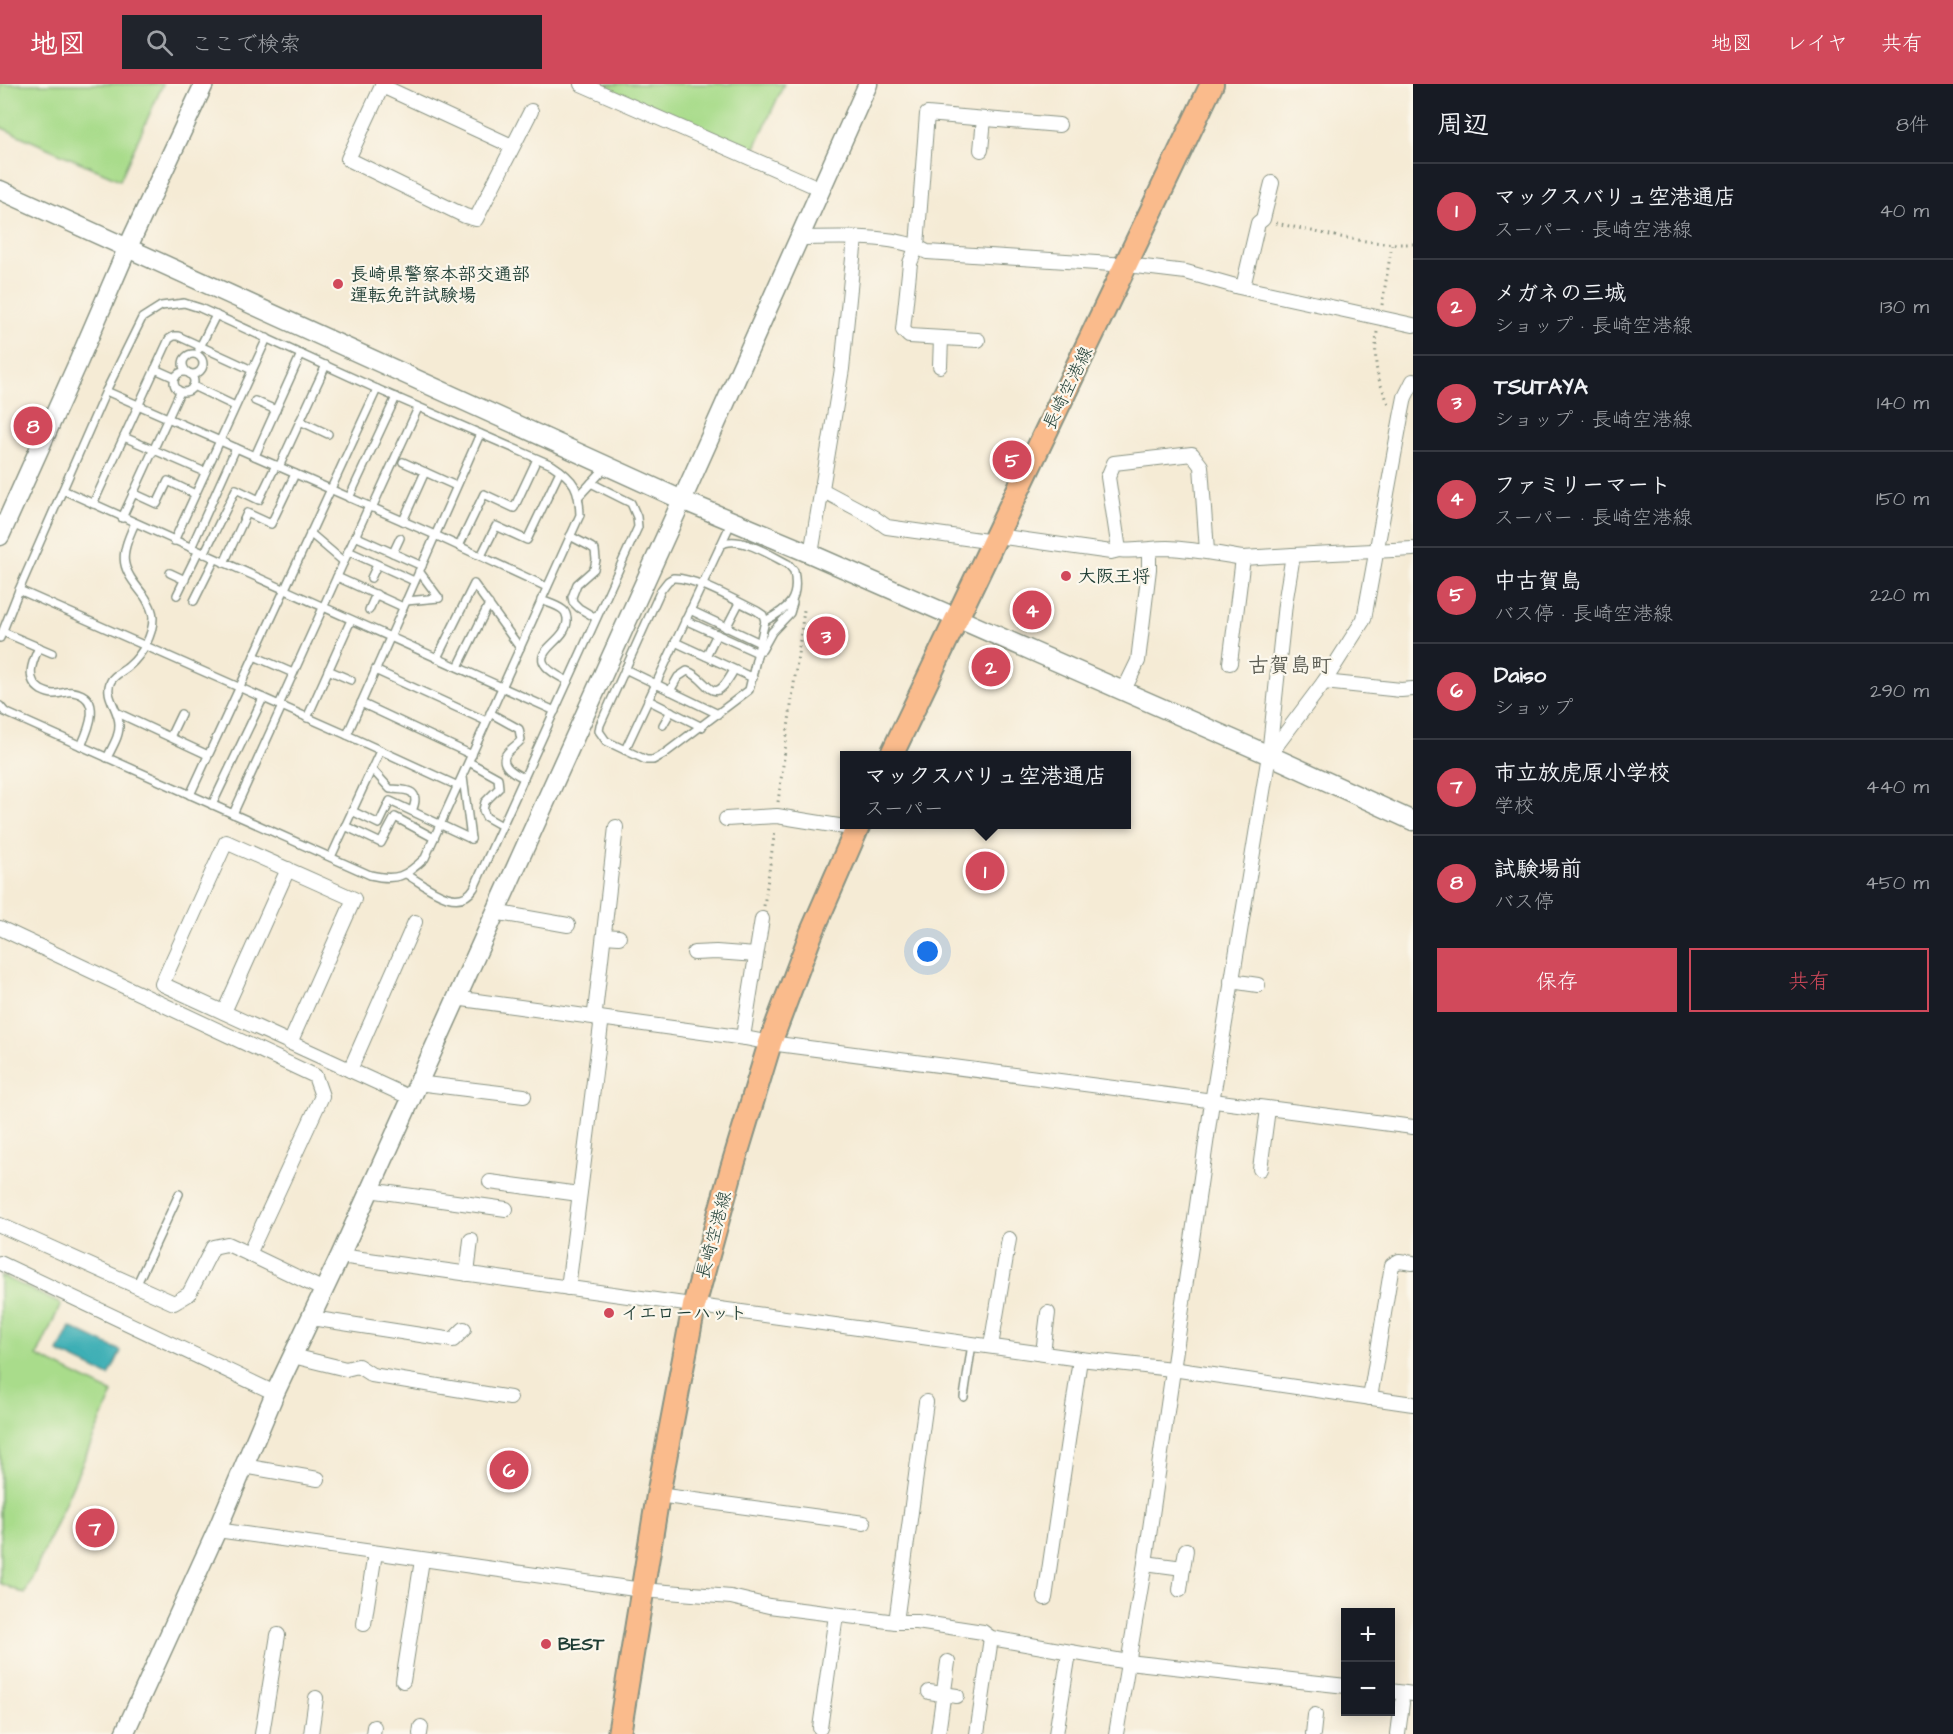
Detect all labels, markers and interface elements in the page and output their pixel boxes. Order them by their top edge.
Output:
search box [122,15,542,69]
text: 地図 [30,25,86,64]
icon: search [143,26,176,59]
text: ここで検索 [191,29,301,60]
text: 地図 [1711,29,1753,58]
text: レイヤ [1786,29,1848,58]
text: 共有 [1881,29,1923,58]
text: 周辺 [1437,107,1489,143]
text: 8件 [1896,111,1929,139]
text: マックスバリュ空港通店 [1494,182,1736,213]
text: 1 [1455,197,1458,225]
text: 40 m [1879,197,1929,225]
text: スーパー · 長崎空港線 [1494,216,1692,244]
place label: 長崎県警察本部交通部 運転免許試験場 [350,262,530,308]
marker: 長崎県警察本部交通部 運転免許試験場 [331,277,345,291]
text: メガネの三城 [1494,278,1626,309]
text: 2 [1451,293,1462,321]
text: 130 m [1880,293,1929,321]
text: ショップ · 長崎空港線 [1494,312,1692,340]
street label: 長崎空港線 [1037,342,1099,434]
text: TSUTAYA [1494,372,1588,403]
text: 3 [1451,389,1462,417]
text: 140 m [1877,389,1929,417]
pin: 8 [14,404,52,448]
text: ショップ · 長崎空港線 [1494,406,1692,434]
pin: 5 [992,438,1032,482]
text: ファミリーマート [1494,470,1671,501]
text: 4 [1450,485,1463,513]
text: 150 m [1876,485,1929,513]
text: スーパー · 長崎空港線 [1494,504,1692,532]
place label: 大阪王将 [1078,564,1150,589]
text: 中古賀島 [1494,566,1582,597]
marker: 大阪王将 [1059,569,1073,583]
text: 5 [1449,581,1464,609]
text: 220 m [1870,581,1929,609]
pin: 4 [1012,588,1052,632]
text: バス停 · 長崎空港線 [1494,600,1673,628]
pin: 3 [806,614,846,658]
pin: 2 [972,644,1010,690]
district label: 古賀島町 [1248,651,1332,680]
text: Daiso [1494,660,1546,691]
text: 6 [1450,677,1463,705]
text: 290 m [1870,677,1929,705]
text: ショップ [1494,694,1573,722]
popup [840,751,1131,829]
text: 市立放虎原小学校 [1494,758,1670,789]
text: マックスバリュ空港通店 [864,761,1107,792]
text: 7 [1450,773,1463,801]
text: 440 m [1866,773,1929,801]
text: 学校 [1494,792,1534,820]
text: スーパー [864,795,944,823]
pin: 1 [966,848,1004,894]
text: 試験場前 [1494,854,1582,885]
text: 8 [1450,869,1463,897]
text: 450 m [1865,869,1929,897]
text: バス停 [1494,888,1554,916]
your location [913,937,942,966]
button: 保存 [1437,948,1677,1012]
button: 共有 [1689,948,1929,1012]
street label: 長崎空港線 [690,1188,738,1282]
place label: イエローハット [621,1301,747,1326]
marker: イエローハット [602,1306,616,1320]
pin: 6 [490,1448,528,1492]
pin: 7 [76,1506,115,1550]
map controls [1341,1608,1395,1716]
button: + [1341,1608,1395,1662]
place label: BEST [558,1632,605,1657]
marker: BEST [539,1637,553,1651]
button: − [1341,1662,1395,1716]

